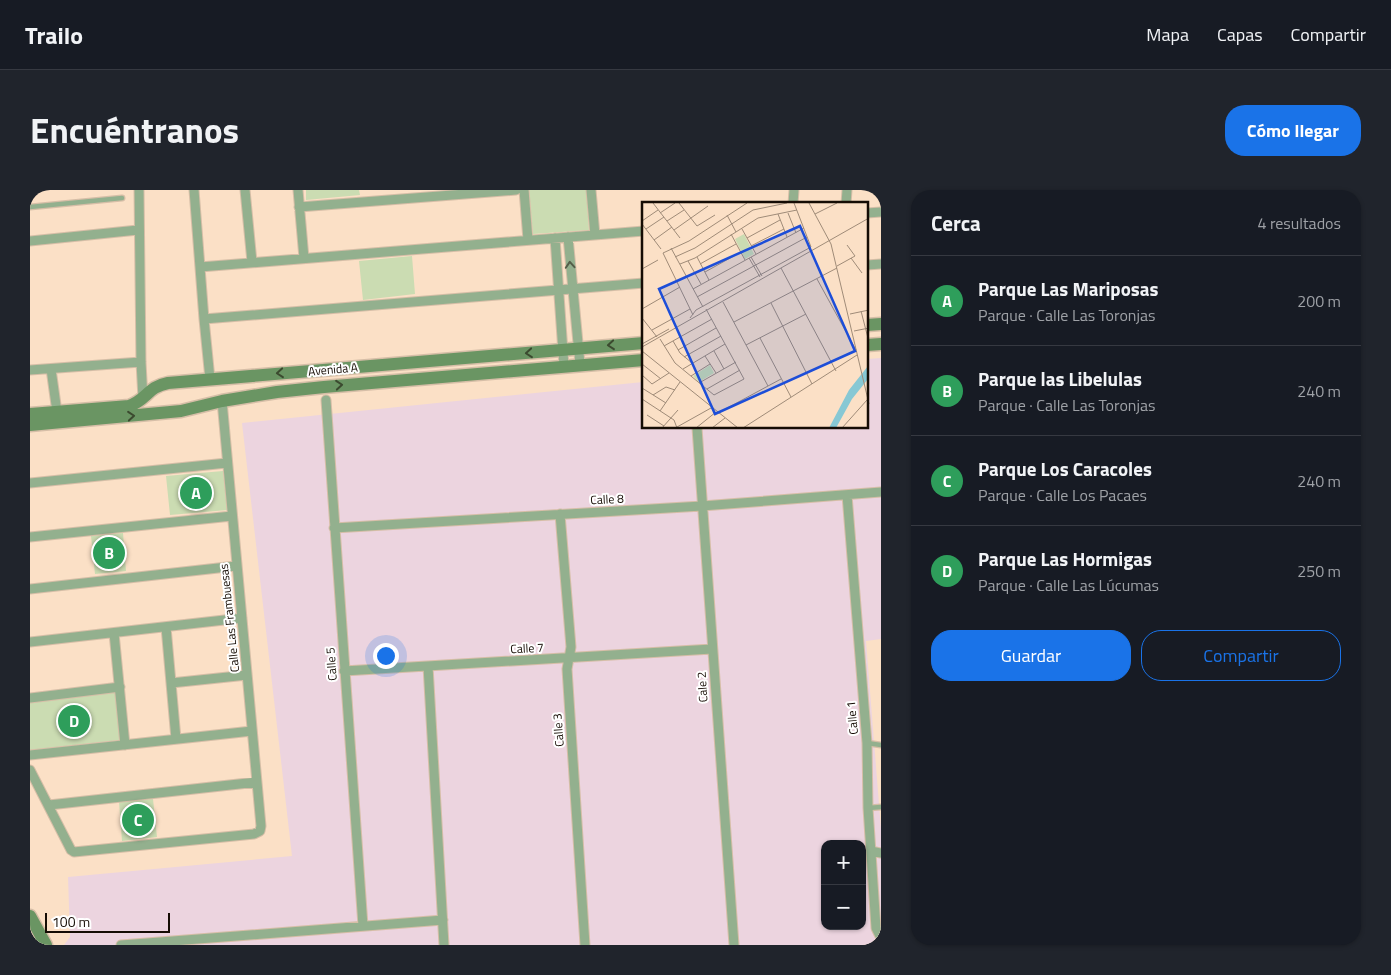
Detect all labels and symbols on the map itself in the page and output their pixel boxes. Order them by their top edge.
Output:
inset map [642,202,868,429]
one-way arrow [564,260,575,268]
one-way arrow [606,340,614,351]
one-way arrow [525,347,533,358]
street label: Avenida A [307,357,359,381]
one-way arrow [276,368,284,379]
one-way arrow [336,380,344,391]
one-way arrow [127,411,135,422]
pin: A [180,474,212,512]
street label: Calle 8 [590,489,625,509]
pin: B [93,534,125,572]
street label: Calle Las Frambuesas [214,562,244,673]
street label: Calle 7 [510,638,544,658]
your location [373,643,399,669]
street label: Calle 5 [320,646,342,681]
street label: Cale 2 [691,671,713,703]
street label: Calle 1 [841,700,863,736]
pin: D [58,702,90,740]
street label: Calle 3 [547,713,569,747]
pin: C [122,801,154,839]
scale bar [45,910,170,933]

